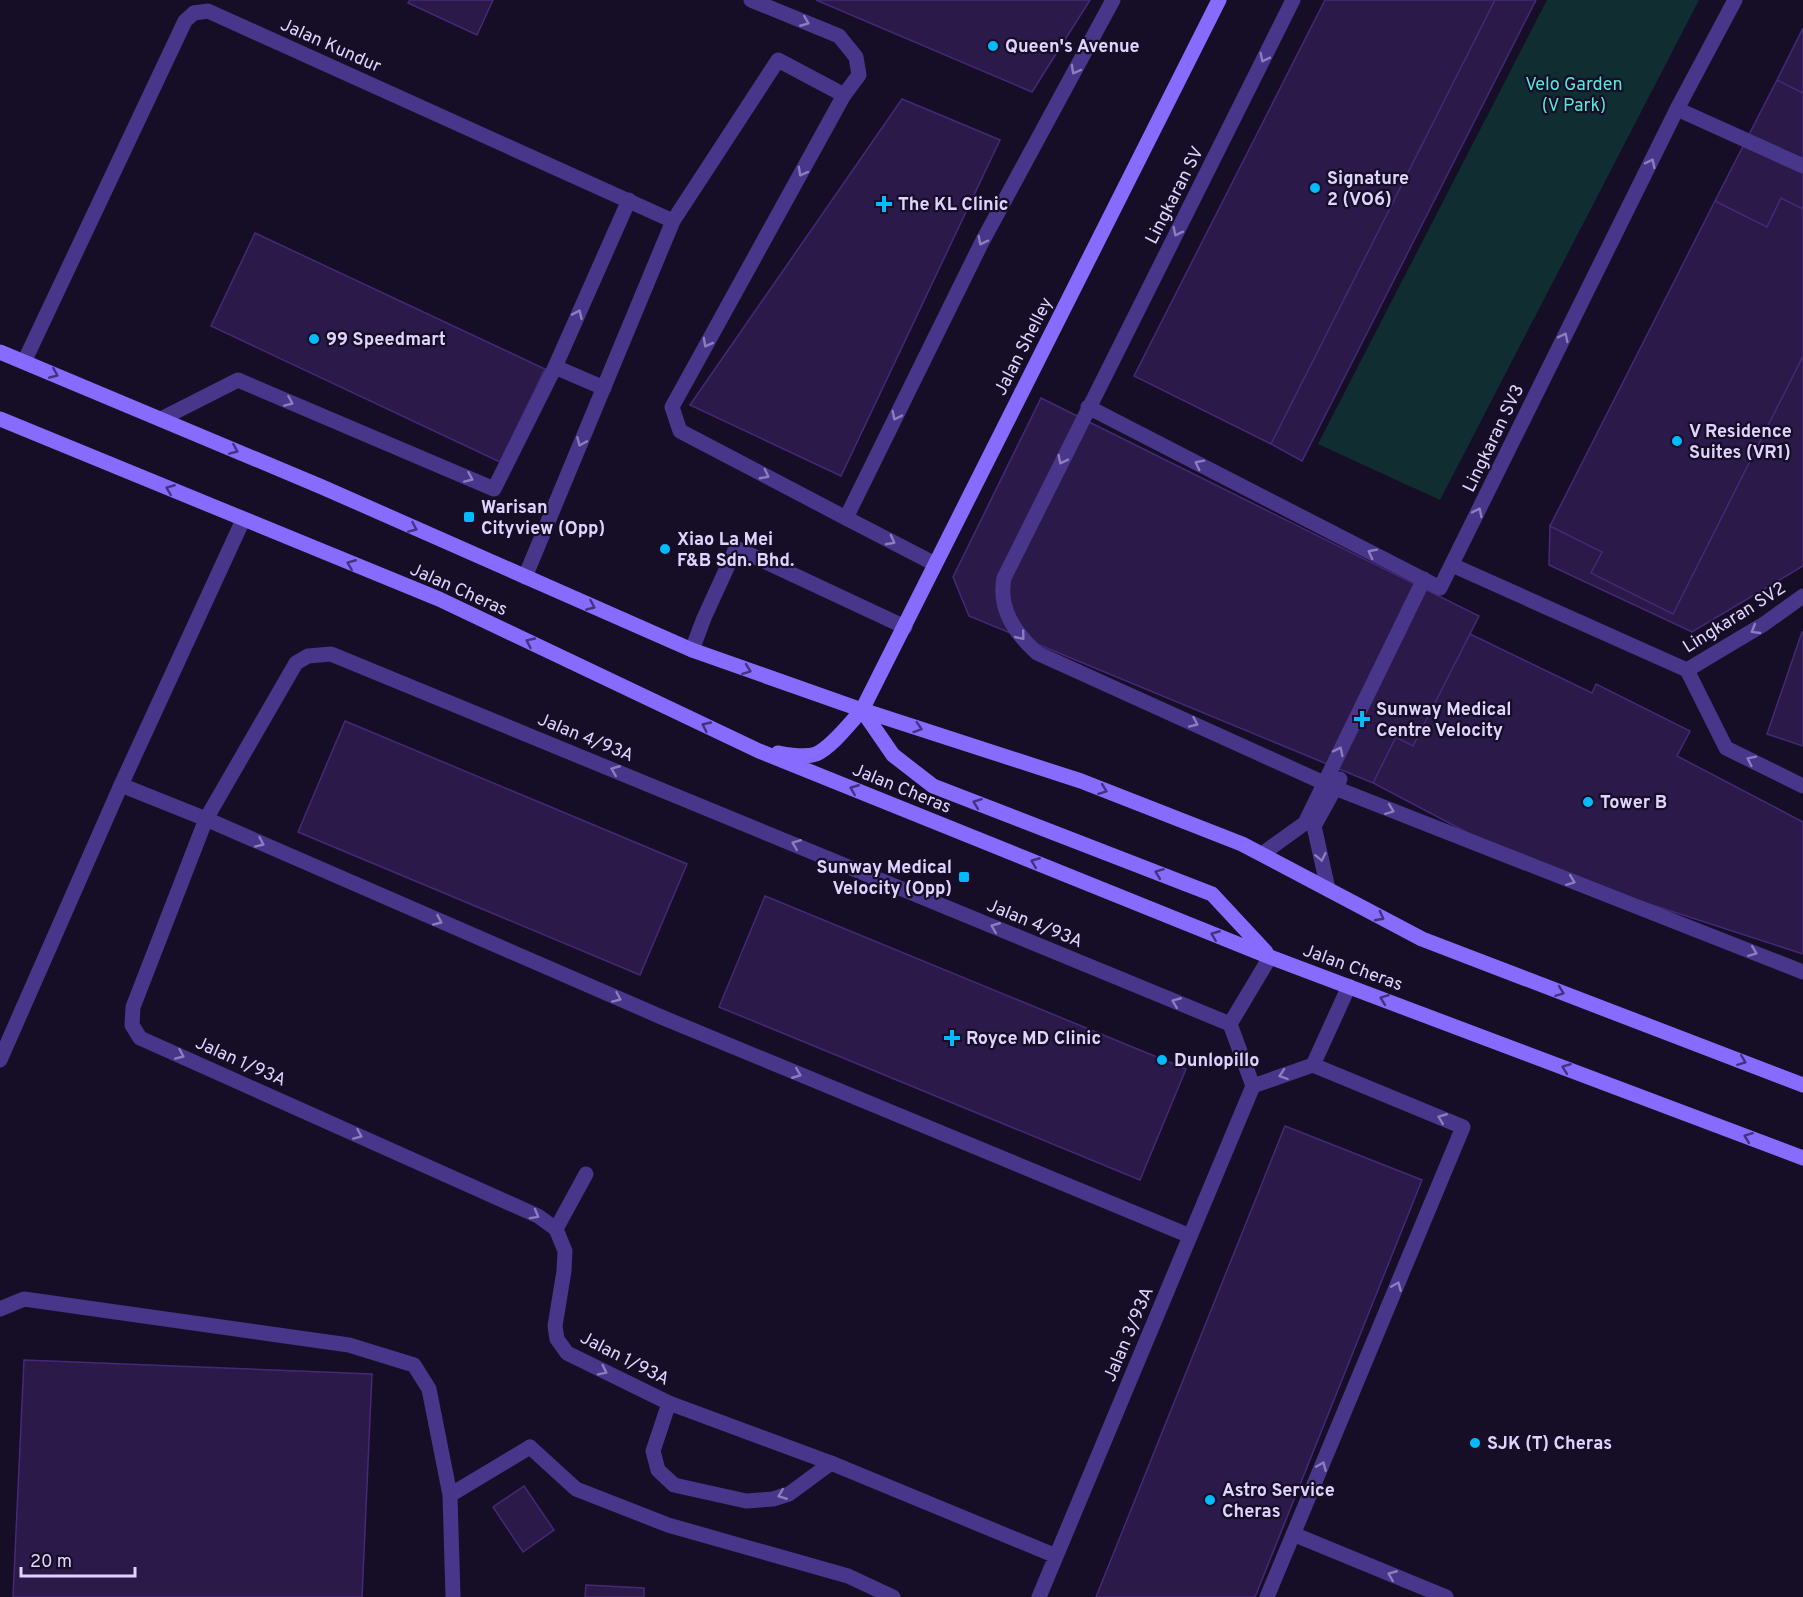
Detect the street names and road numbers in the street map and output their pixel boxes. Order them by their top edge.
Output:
street label: Jalan Kundur [276,14,384,79]
street label: Lingkaran SV [1141,143,1210,248]
street label: Jalan Shelley [990,294,1059,400]
street label: Lingkaran SV3 [1458,381,1530,496]
street label: Jalan Cheras [406,559,511,622]
street label: Lingkaran SV2 [1679,577,1791,659]
street label: Jalan 4/93A [534,709,637,768]
street label: Jalan Cheras [849,759,954,820]
street label: Jalan 4/93A [983,895,1086,954]
street label: Jalan Cheras [1299,940,1406,997]
street label: Jalan 1/93A [191,1032,289,1093]
street label: Jalan 3/93A [1099,1284,1160,1385]
street label: Jalan 1/93A [576,1327,673,1392]

